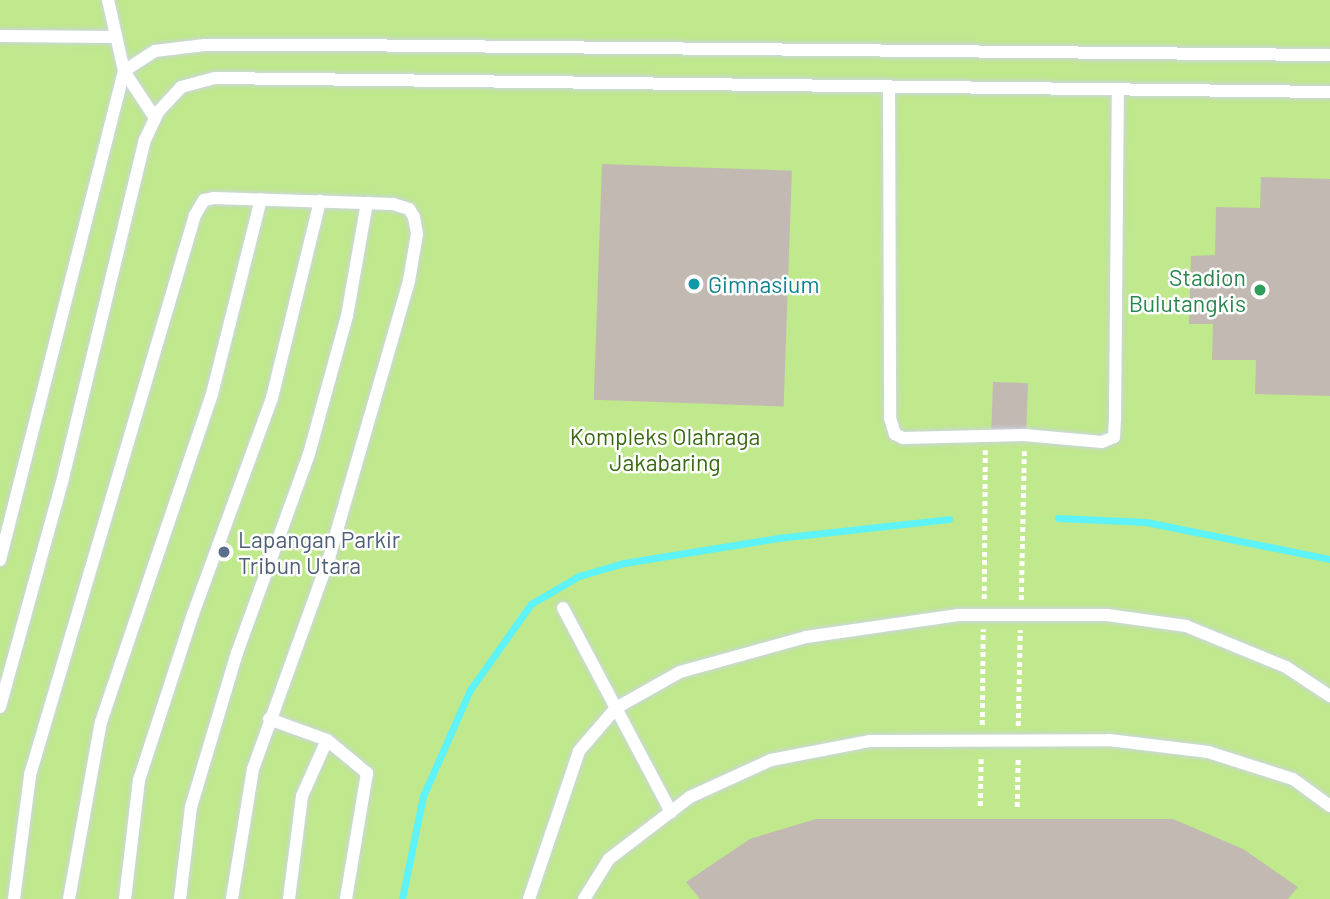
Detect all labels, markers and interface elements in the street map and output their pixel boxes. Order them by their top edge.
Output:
place label: Stadion Bulutangkis [1129,263,1246,317]
place label: Gimnasium [708,270,819,298]
marker: Gimnasium [686,276,702,292]
marker: Stadion Bulutangkis [1252,282,1268,298]
park label: Kompleks Olahraga Jakabaring [570,422,760,476]
place label: Lapangan Parkir Tribun Utara [238,525,400,579]
marker: Lapangan Parkir Tribun Utara [216,544,232,560]

